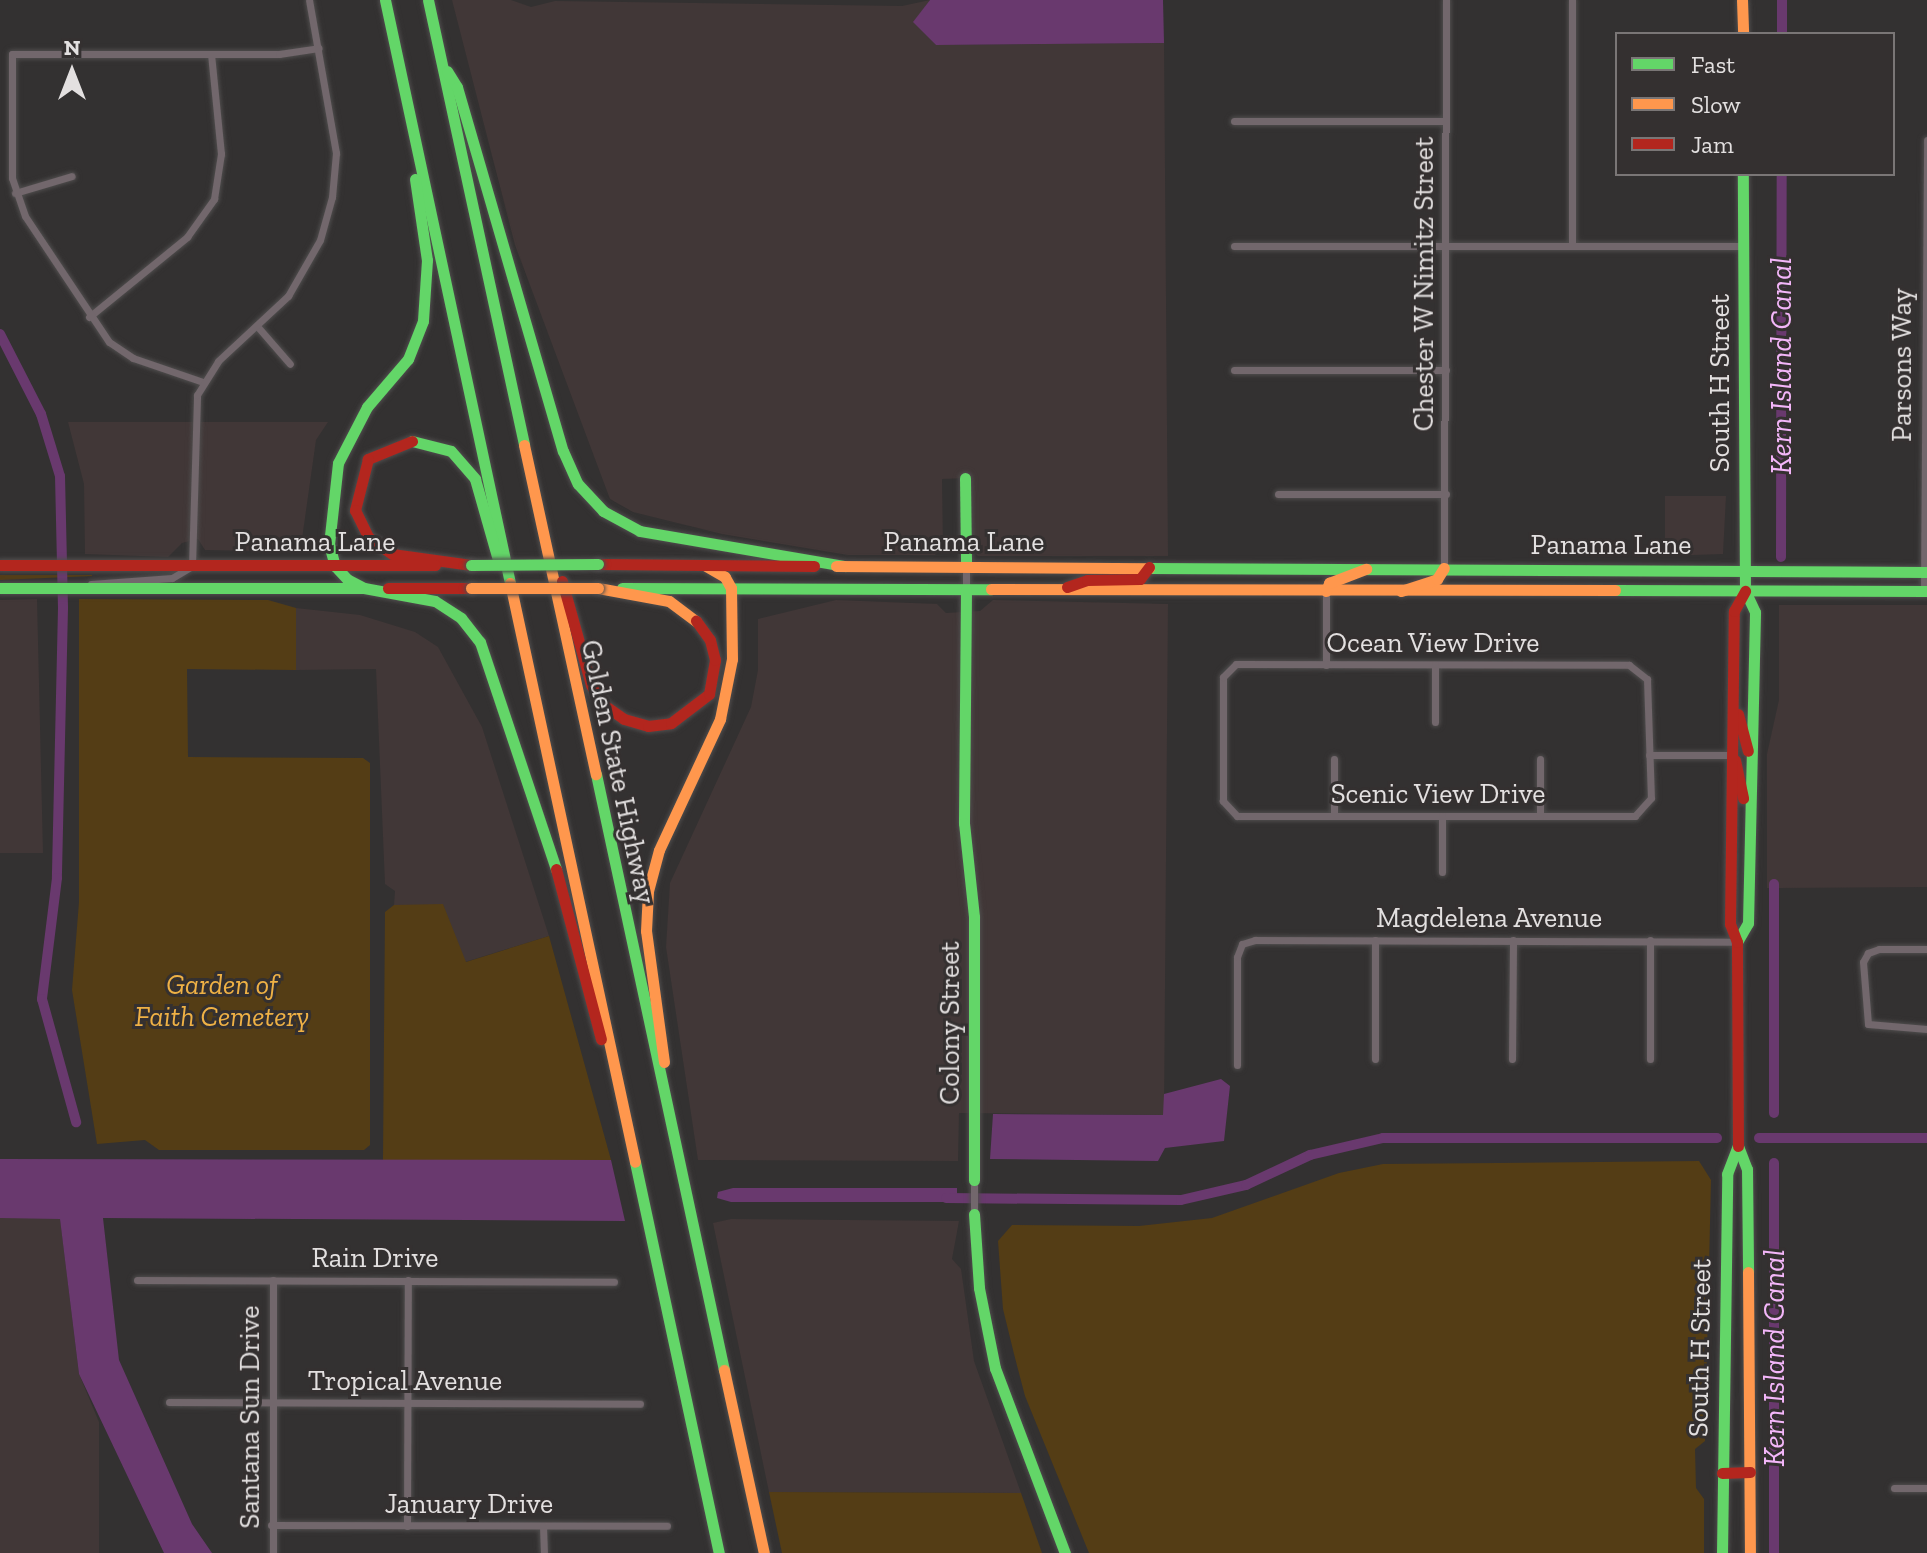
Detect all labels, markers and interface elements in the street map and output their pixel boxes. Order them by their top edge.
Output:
north arrow [32,32,112,112]
legend [1615,32,1895,176]
text: N [64,34,80,61]
text: Fast [1691,50,1735,79]
text: Slow [1691,90,1741,119]
text: Jam [1691,130,1734,159]
street label: Chester W Nimitz Street [1407,136,1441,432]
water label: Kern Island Canal [1763,257,1799,475]
street label: Parsons Way [1885,288,1919,442]
street label: South H Street [1703,294,1737,472]
street label: Panama Lane [234,525,396,559]
street label: Panama Lane [883,525,1045,559]
street label: Panama Lane [1530,528,1692,562]
street label: Ocean View Drive [1326,626,1540,660]
street label: Golden State Highway [574,637,662,907]
street label: Scenic View Drive [1330,777,1546,811]
street label: Magdelena Avenue [1375,901,1603,935]
street label: Colony Street [933,941,967,1105]
park label: Garden of Faith Cemetery [135,968,309,1034]
street label: Rain Drive [312,1241,438,1275]
water label: Kern Island Canal [1756,1249,1792,1467]
street label: South H Street [1682,1258,1718,1438]
street label: Santana Sun Drive [233,1305,267,1529]
street label: Tropical Avenue [307,1364,503,1398]
street label: January Drive [384,1487,554,1521]

